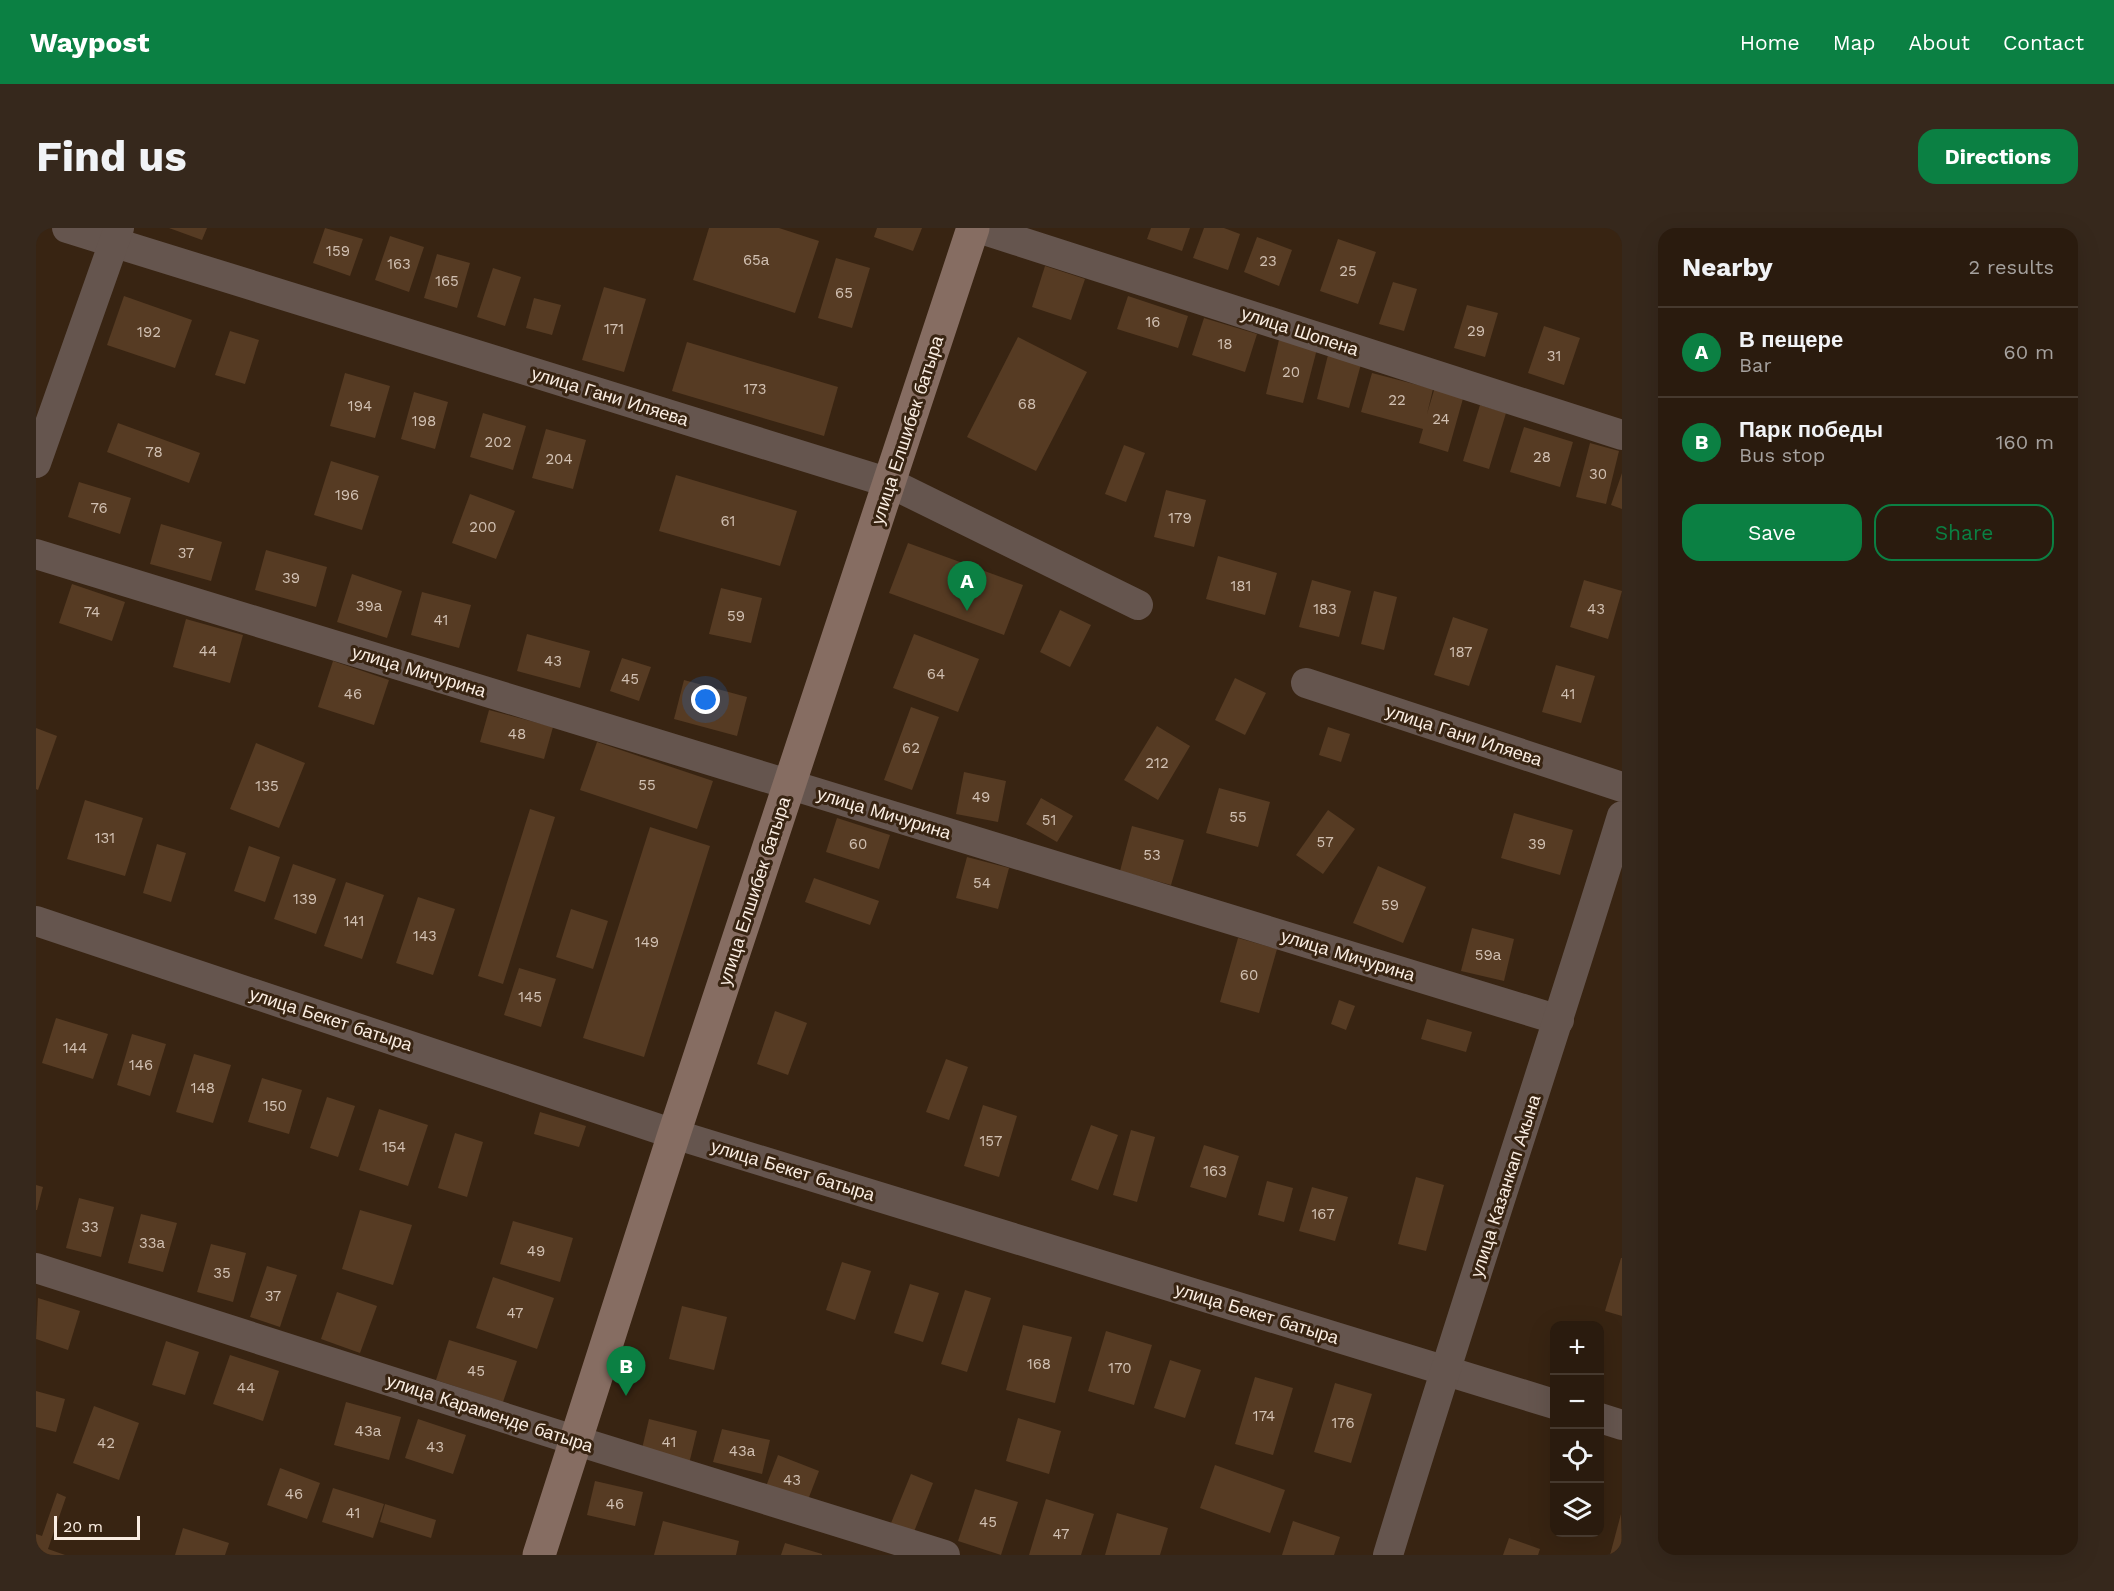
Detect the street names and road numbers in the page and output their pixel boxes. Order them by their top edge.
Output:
street label: улица Шопена [1239,302,1362,360]
street label: улица Елшибек батыра [867,332,948,527]
street label: улица Гани Иляева [529,362,692,430]
street label: улица Мичурина [350,641,489,702]
street label: улица Гани Иляева [1383,700,1546,770]
street label: улица Мичурина [815,783,954,844]
street label: улица Елшибек батыра [714,793,795,988]
street label: улица Мичурина [1279,925,1418,986]
street label: улица Бекет батыра [247,983,416,1056]
street label: улица Казанкап Акына [1465,1091,1545,1280]
street label: улица Бекет батыра [709,1135,878,1205]
street label: улица Бекет батыра [1173,1278,1342,1348]
street label: улица Караменде батыра [384,1370,597,1457]

